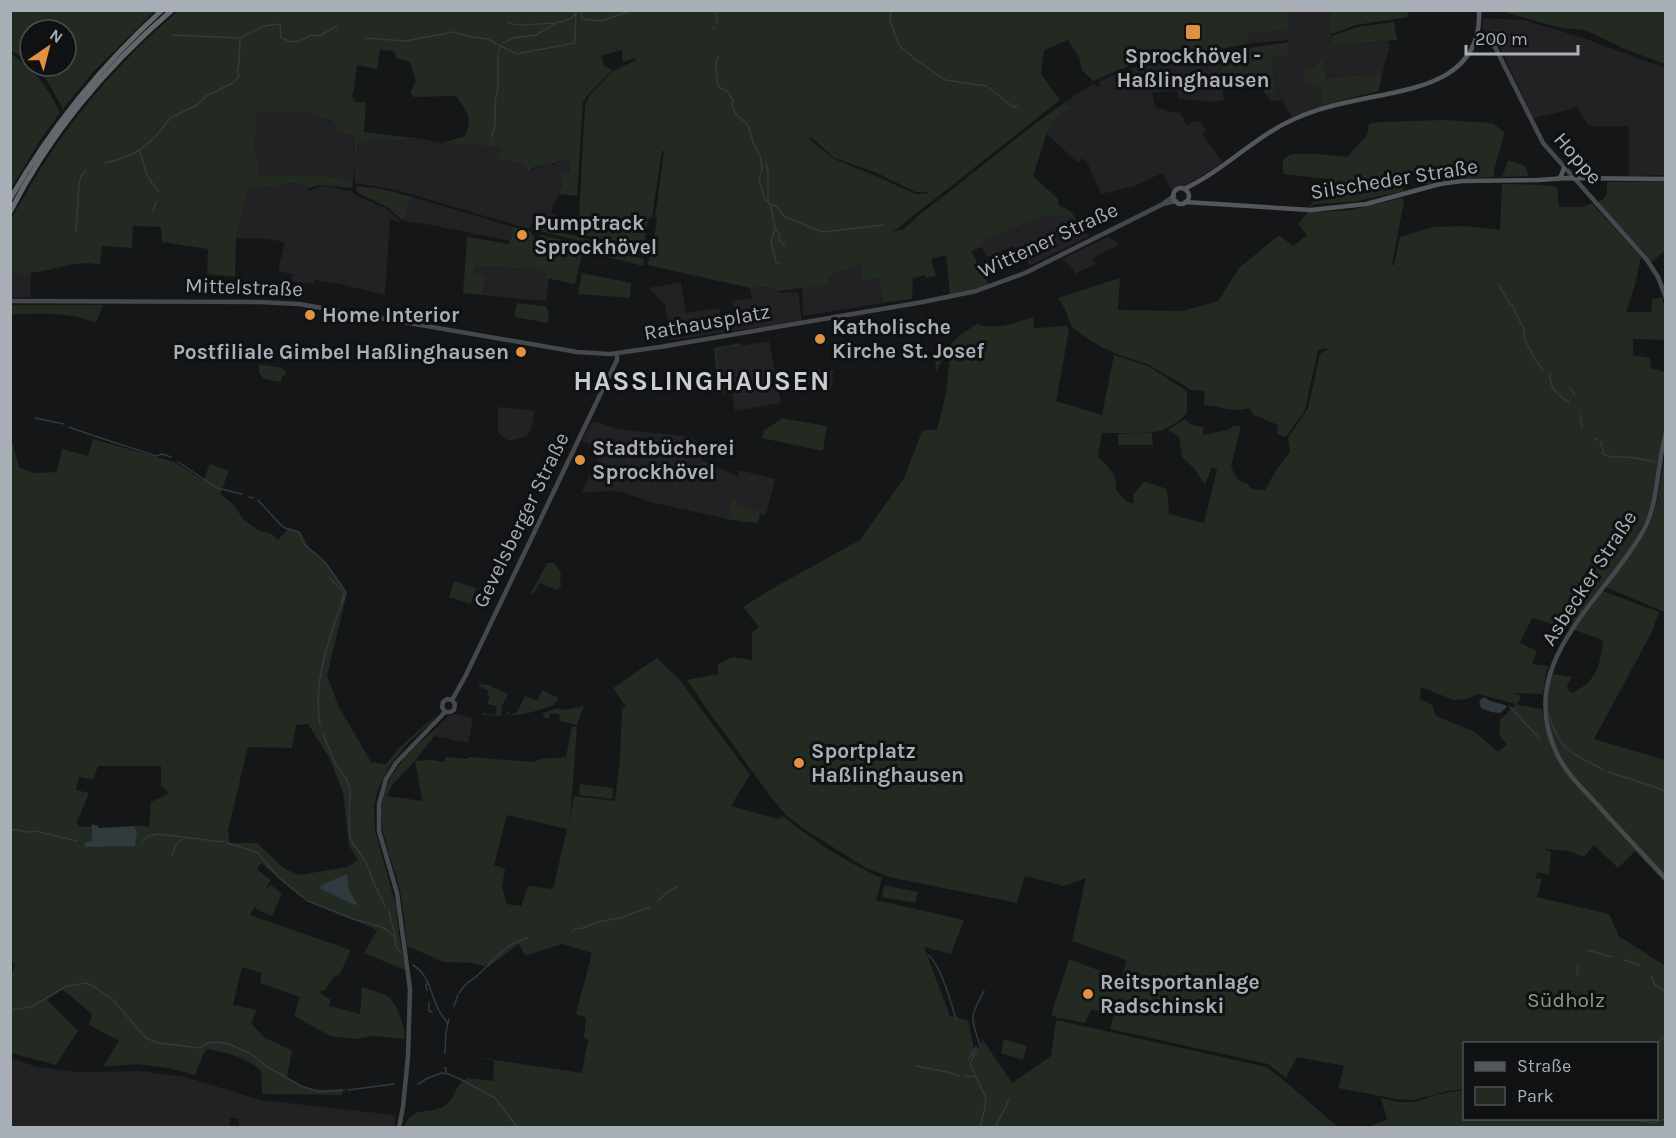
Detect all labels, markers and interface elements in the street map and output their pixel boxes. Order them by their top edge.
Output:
north arrow [18,18,78,78]
scale bar [1466,18,1578,56]
marker: Sprockhövel - Haßlinghausen [1184,23,1202,41]
text: N [46,25,66,47]
text: 200 m [1475,28,1528,50]
place label: Sprockhövel - Haßlinghausen [1116,44,1270,92]
street label: Hoppe [1549,127,1607,189]
street label: Silscheder Straße [1308,154,1480,204]
street label: Wittener Straße [974,197,1122,283]
place label: Pumptrack Sprockhövel [534,211,657,259]
marker: Pumptrack Sprockhövel [515,228,529,242]
street label: Mittelstraße [184,273,304,301]
street label: Rathausplatz [642,299,772,345]
place label: Home Interior [322,303,460,327]
marker: Home Interior [303,308,317,322]
place label: Katholische Kirche St. Josef [832,315,984,363]
marker: Katholische Kirche St. Josef [813,332,827,346]
place label: Postfiliale Gimbel Haßlinghausen [173,340,509,364]
marker: Postfiliale Gimbel Haßlinghausen [514,345,528,359]
district label: HASSLINGHAUSEN [573,365,831,397]
street label: Gevelsberger Straße [468,429,574,611]
place label: Stadtbücherei Sprockhövel [592,436,735,484]
marker: Stadtbücherei Sprockhövel [573,453,587,467]
street label: Asbecker Straße [1537,506,1641,650]
place label: Sportplatz Haßlinghausen [811,739,964,787]
marker: Sportplatz Haßlinghausen [792,756,806,770]
place label: Reitsportanlage Radschinski [1100,970,1260,1018]
marker: Reitsportanlage Radschinski [1081,987,1095,1001]
park label: Südholz [1527,988,1605,1012]
legend [1463,1042,1658,1120]
text: Straße [1517,1055,1571,1077]
text: Park [1517,1085,1554,1107]

